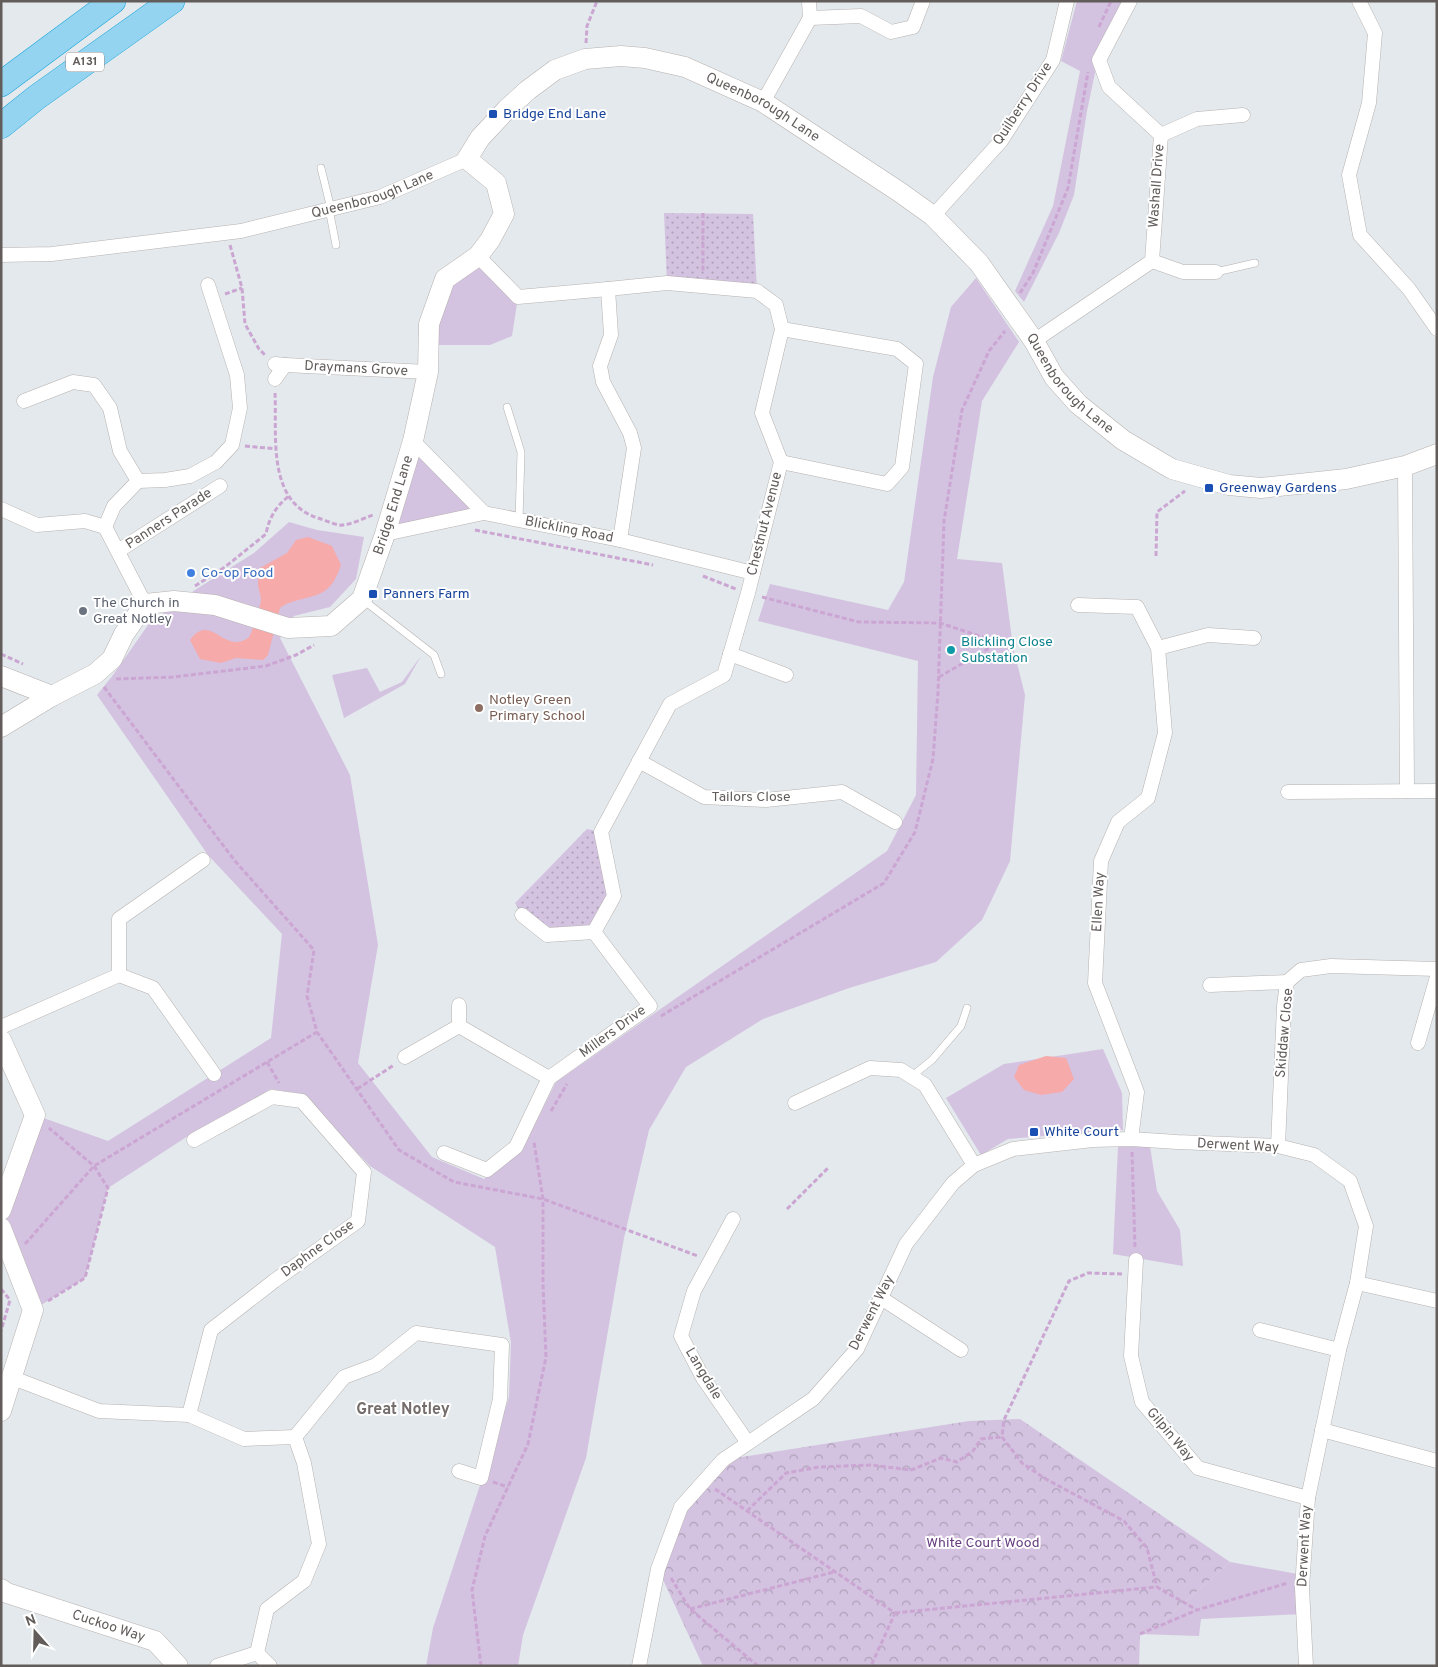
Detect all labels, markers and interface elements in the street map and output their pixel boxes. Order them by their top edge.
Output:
road number: A131 [66,52,104,72]
street label: Quilberry Drive [990,59,1056,149]
street label: Queenborough Lane [703,69,823,146]
place label: Bridge End Lane [503,106,606,123]
marker: Bridge End Lane [487,108,499,120]
street label: Washall Drive [1146,143,1168,229]
street label: Queenborough Lane [309,166,436,222]
street label: Queenborough Lane [1023,330,1117,438]
street label: Draymans Grove [304,358,408,380]
street label: Bridge End Lane [370,453,417,557]
street label: Chestnut Avenue [744,470,786,578]
place label: Greenway Gardens [1219,480,1337,497]
marker: Greenway Gardens [1203,482,1215,494]
street label: Panners Parade [123,485,215,553]
street label: Blickling Road [523,513,615,547]
place label: Co-op Food [201,565,273,582]
marker: Co-op Food [185,567,197,579]
place label: Panners Farm [383,586,470,603]
marker: Panners Farm [367,588,379,600]
place label: The Church in Great Notley [93,595,180,628]
marker: The Church in Great Notley [77,605,89,617]
place label: Blickling Close Substation [961,634,1053,667]
marker: Blickling Close Substation [945,644,957,656]
place label: Notley Green Primary School [489,692,585,725]
marker: Notley Green Primary School [473,702,485,714]
street label: Tailors Close [711,789,791,806]
street label: Ellen Way [1089,871,1109,933]
street label: Skiddaw Close [1273,987,1297,1079]
street label: Millers Drive [576,1002,650,1062]
place label: White Court [1044,1124,1119,1141]
marker: White Court [1028,1126,1040,1138]
street label: Derwent Way [1196,1135,1280,1157]
street label: Daphne Close [278,1217,358,1281]
street label: Derwent Way [846,1273,898,1353]
street label: Langdale [681,1345,725,1403]
district label: Great Notley [356,1400,450,1420]
street label: Gilpin Way [1142,1404,1198,1466]
street label: Derwent Way [1294,1504,1316,1588]
park label: White Court Wood [926,1535,1040,1552]
street label: Cuckoo Way [70,1606,147,1646]
north arrow [10,1607,60,1657]
text: N [23,1611,39,1631]

